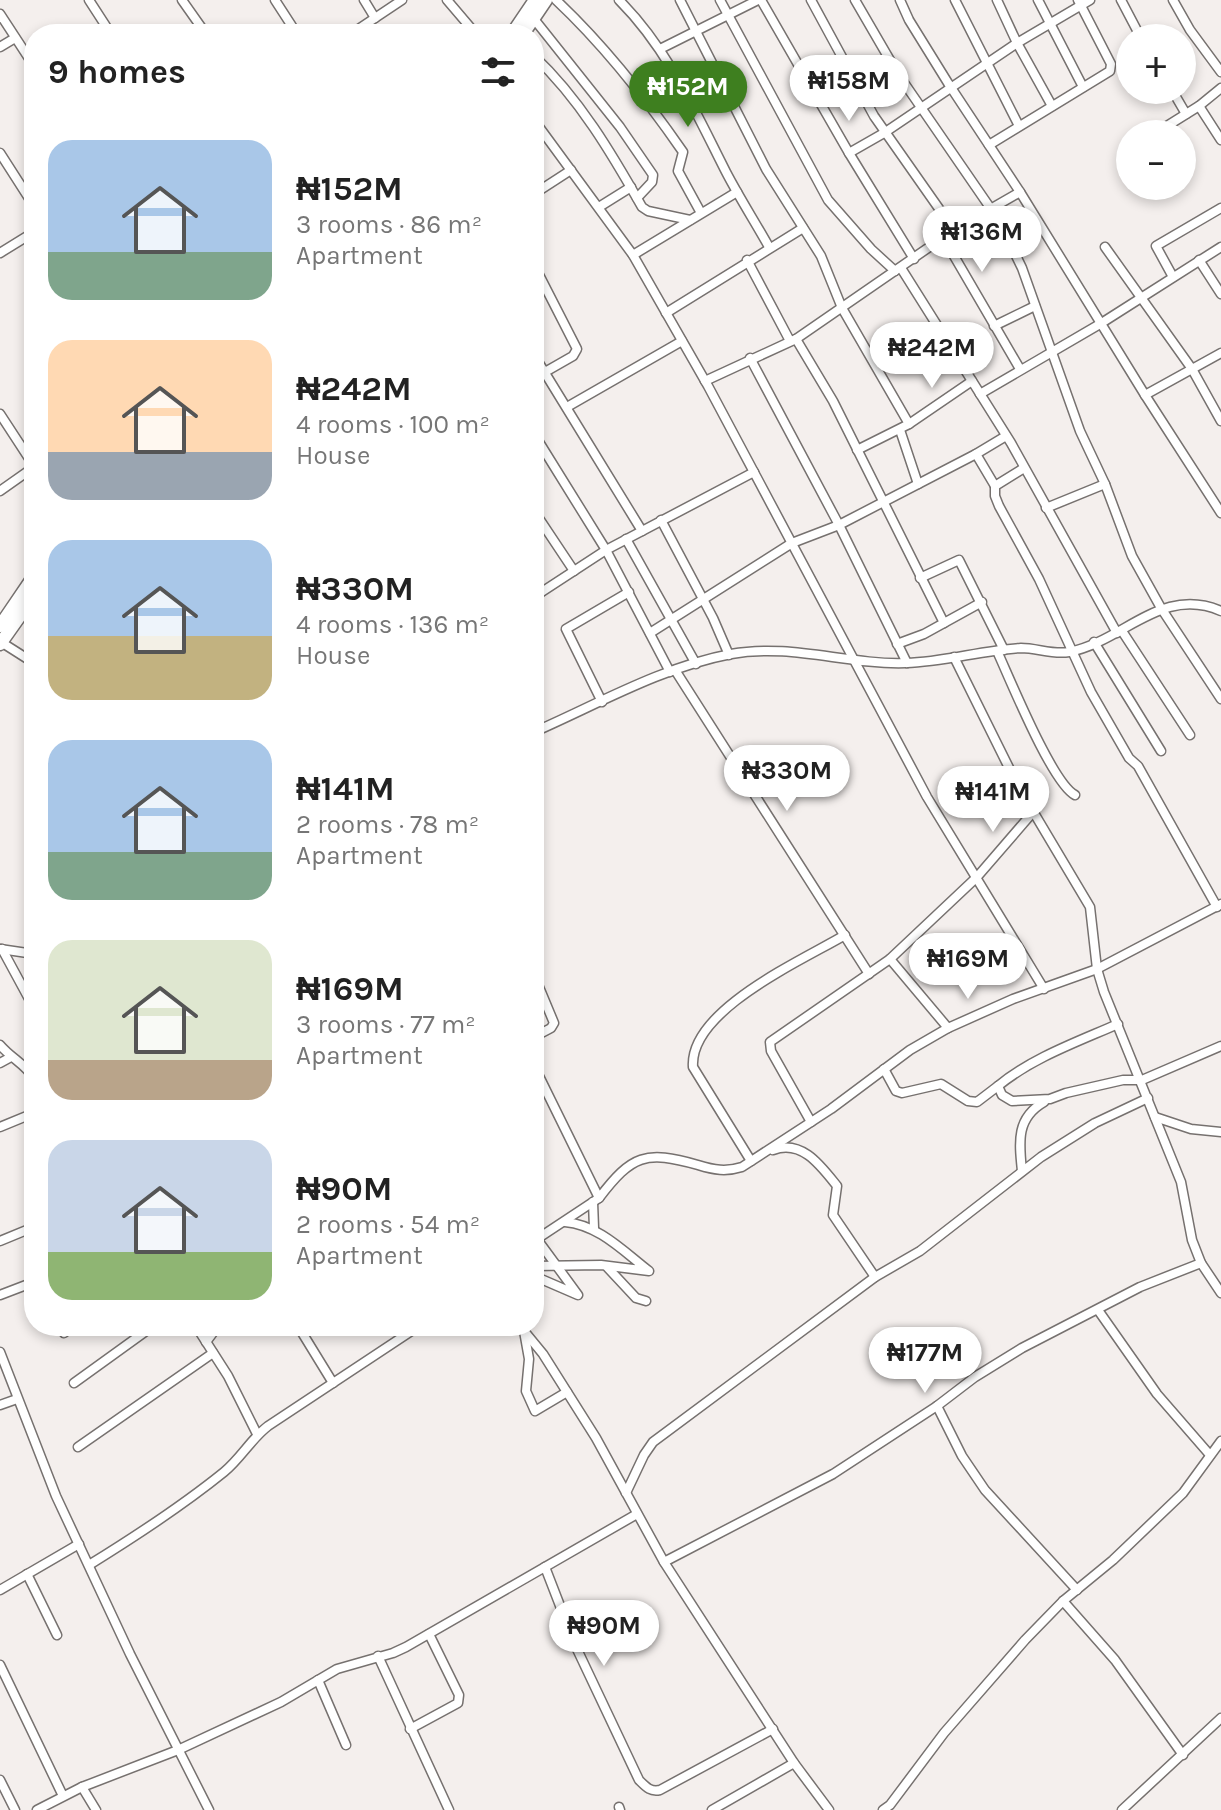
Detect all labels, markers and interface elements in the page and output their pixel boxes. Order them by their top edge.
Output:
map controls [1116,24,1196,200]
button: + [1116,24,1196,104]
icon: filters [476,50,520,94]
text: 9 homes [48,52,186,92]
pin: ₦158M [793,55,905,123]
pin: ₦152M [632,61,744,129]
text: ₦158M [808,65,890,96]
text: ₦152M [647,71,729,102]
button: − [1116,120,1196,200]
text: ₦152M [296,169,403,209]
icon: home [112,172,208,268]
pin: ₦136M [926,206,1038,274]
text: 3 rooms · 86 m² [296,209,482,240]
text: ₦136M [941,216,1023,247]
text: Apartment [296,240,423,271]
pin: ₦242M [876,322,988,390]
text: ₦242M [888,332,976,363]
text: ₦242M [296,369,412,409]
icon: home [112,372,208,468]
text: 4 rooms · 100 m² [296,409,490,440]
text: House [296,440,370,471]
text: ₦330M [296,569,414,609]
icon: home [112,572,208,668]
text: 4 rooms · 136 m² [296,609,489,640]
text: House [296,640,370,671]
pin: ₦330M [731,745,843,813]
text: ₦330M [742,755,832,786]
pin: ₦141M [937,766,1049,834]
text: ₦141M [296,769,395,809]
icon: home [112,772,208,868]
text: ₦141M [955,776,1031,807]
text: 2 rooms · 78 m² [296,809,479,840]
text: Apartment [296,840,423,871]
pin: ₦169M [912,933,1024,1001]
text: ₦169M [927,943,1009,974]
text: ₦169M [296,969,404,1009]
icon: home [112,972,208,1068]
text: 3 rooms · 77 m² [296,1009,476,1040]
text: Apartment [296,1040,423,1071]
text: ₦90M [296,1169,393,1209]
icon: home [112,1172,208,1268]
text: 2 rooms · 54 m² [296,1209,480,1240]
text: Apartment [296,1240,423,1271]
pin: ₦177M [869,1327,981,1395]
text: ₦177M [887,1337,963,1368]
pin: ₦90M [557,1600,651,1668]
text: ₦90M [567,1610,641,1641]

